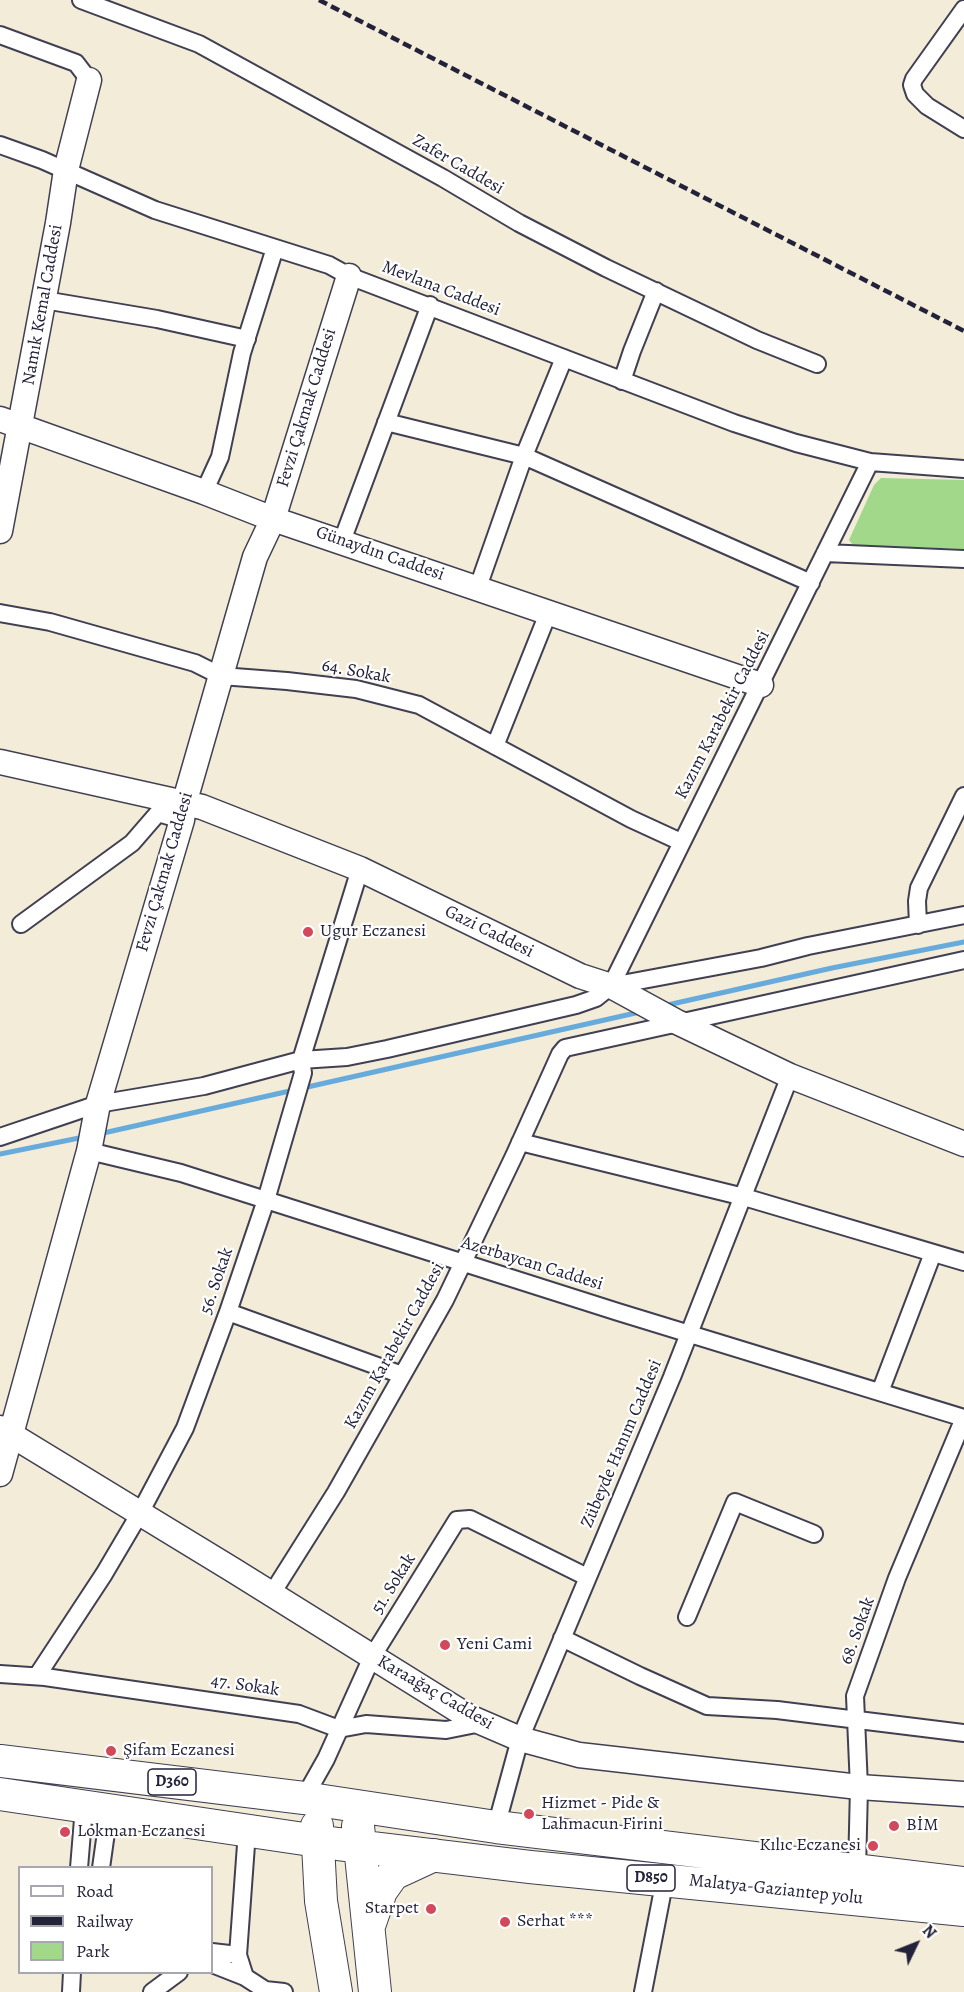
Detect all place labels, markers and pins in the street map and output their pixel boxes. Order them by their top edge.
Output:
place label: Ugur Eczanesi [320,921,426,943]
marker: Ugur Eczanesi [301,925,315,939]
place label: Yeni Cami [457,1634,532,1656]
marker: Yeni Cami [438,1638,452,1652]
place label: Şifam Eczanesi [123,1740,235,1762]
marker: Şifam Eczanesi [104,1744,118,1758]
place label: Hizmet - Pide & Lahmacun Firini [541,1793,663,1836]
marker: Hizmet - Pide & Lahmacun Firini [522,1807,536,1821]
place label: BİM [906,1815,938,1837]
marker: BİM [887,1819,901,1833]
place label: Lokman Eczanesi [77,1821,206,1843]
marker: Lokman Eczanesi [58,1825,72,1839]
place label: Kılıc Eczanesi [759,1835,861,1857]
marker: Kılıc Eczanesi [866,1839,880,1853]
place label: Starpet [365,1898,419,1920]
marker: Starpet [424,1902,438,1916]
place label: Serhat *** [517,1911,593,1933]
marker: Serhat *** [498,1915,512,1929]

